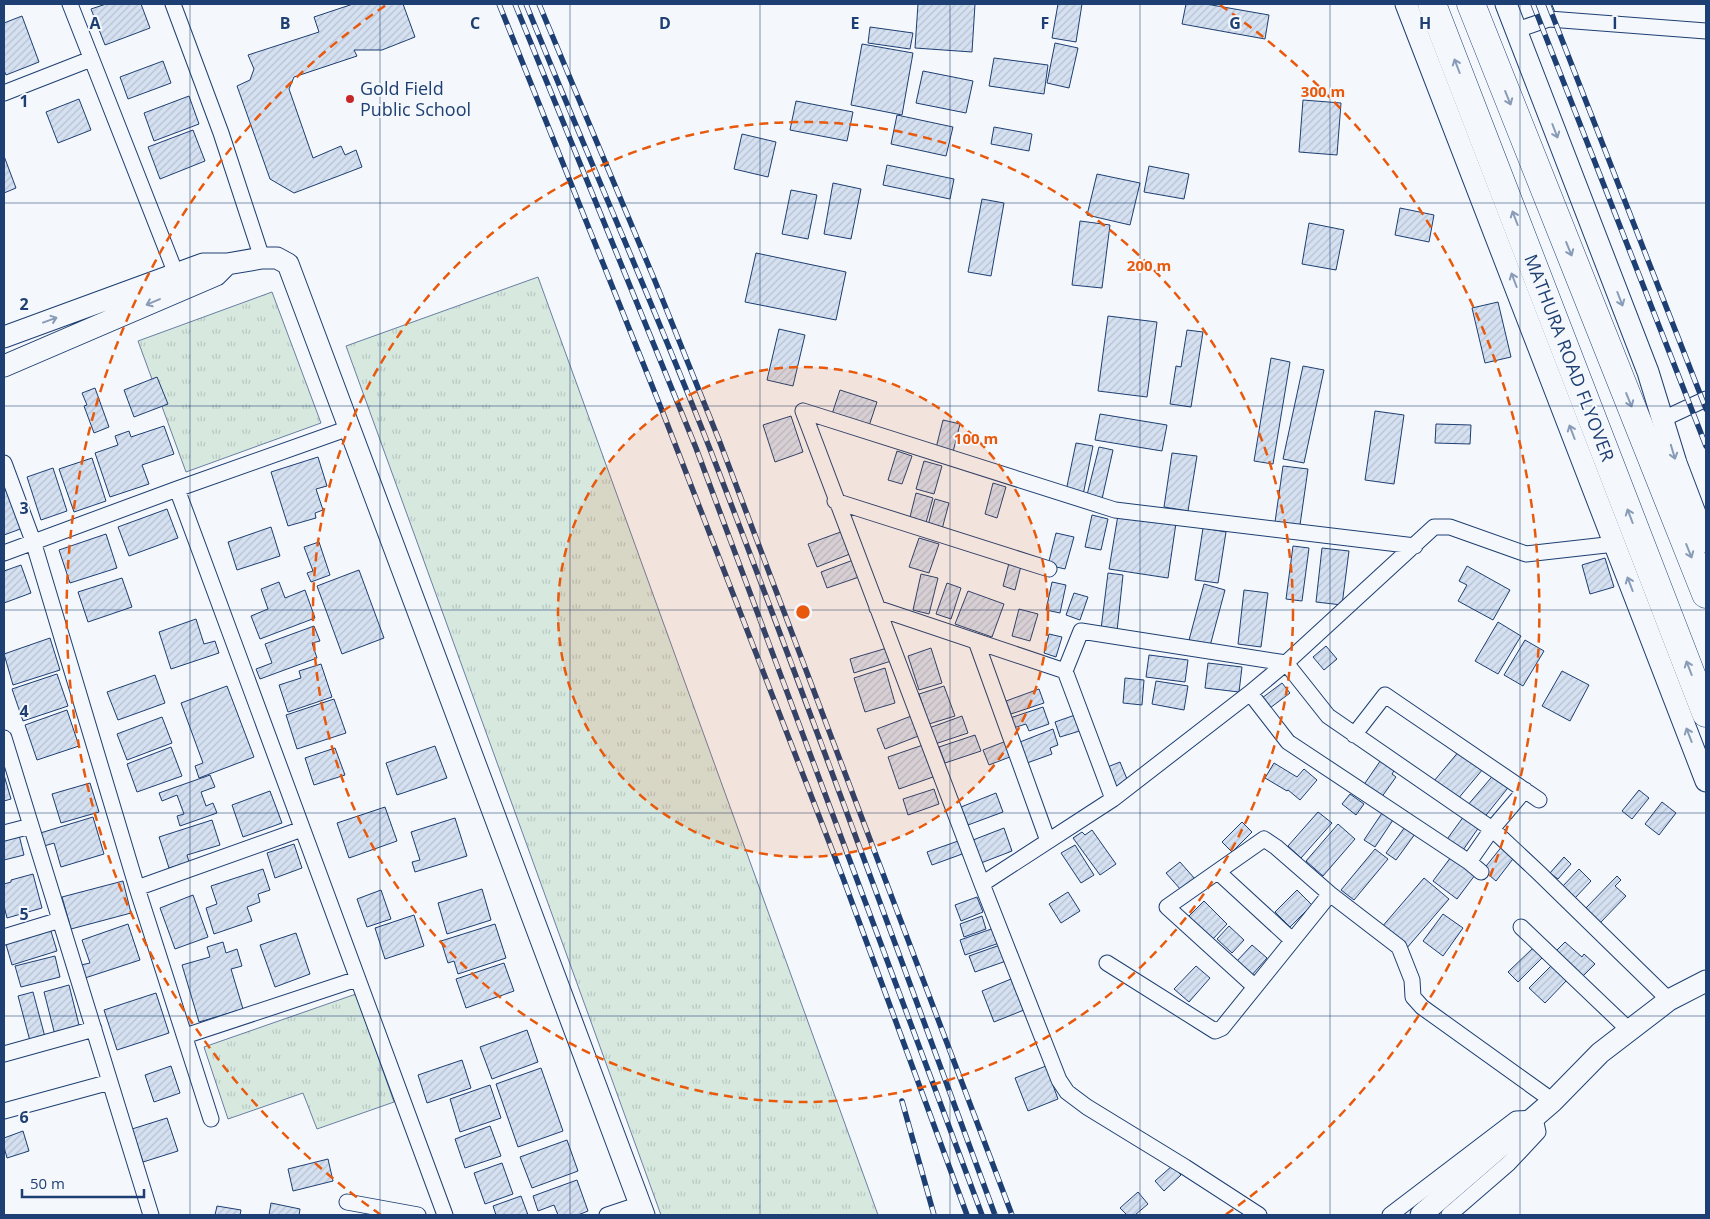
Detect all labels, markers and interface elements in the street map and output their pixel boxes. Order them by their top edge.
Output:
text: A [89,12,101,34]
text: B [280,12,290,34]
text: C [470,12,480,34]
text: D [659,12,671,34]
text: E [851,12,860,34]
text: F [1041,12,1049,34]
text: G [1229,12,1241,34]
text: H [1419,12,1431,34]
text: I [1612,12,1618,34]
one-way arrow [1451,59,1461,74]
place label: Gold Field Public School [360,76,471,121]
text: 300 m [1301,81,1345,101]
text: 1 [19,90,29,112]
one-way arrow [1504,90,1514,105]
marker: Gold Field Public School [344,93,356,105]
one-way arrow [1551,123,1560,138]
one-way arrow [1510,210,1519,226]
one-way arrow [1564,241,1574,256]
street label: MATHURA ROAD FLYOVER [1519,251,1621,465]
text: 200 m [1127,255,1171,275]
one-way arrow [1508,273,1517,288]
one-way arrow [1616,291,1625,306]
text: 2 [19,293,29,315]
one-way arrow [146,297,161,307]
one-way arrow [41,315,57,324]
one-way arrow [1624,392,1634,407]
one-way arrow [1567,425,1576,440]
text: 100 m [954,428,998,448]
one-way arrow [1669,444,1678,460]
text: 3 [19,497,29,519]
one-way arrow [1625,509,1634,524]
one-way arrow [1685,543,1694,558]
one-way arrow [1625,577,1634,592]
centre of rings [794,603,812,621]
one-way arrow [1684,661,1693,676]
text: 4 [19,700,29,722]
one-way arrow [1684,728,1693,744]
text: 5 [19,903,29,925]
text: 6 [19,1106,29,1128]
scale bar [22,1166,145,1198]
text: 50 m [30,1173,65,1193]

